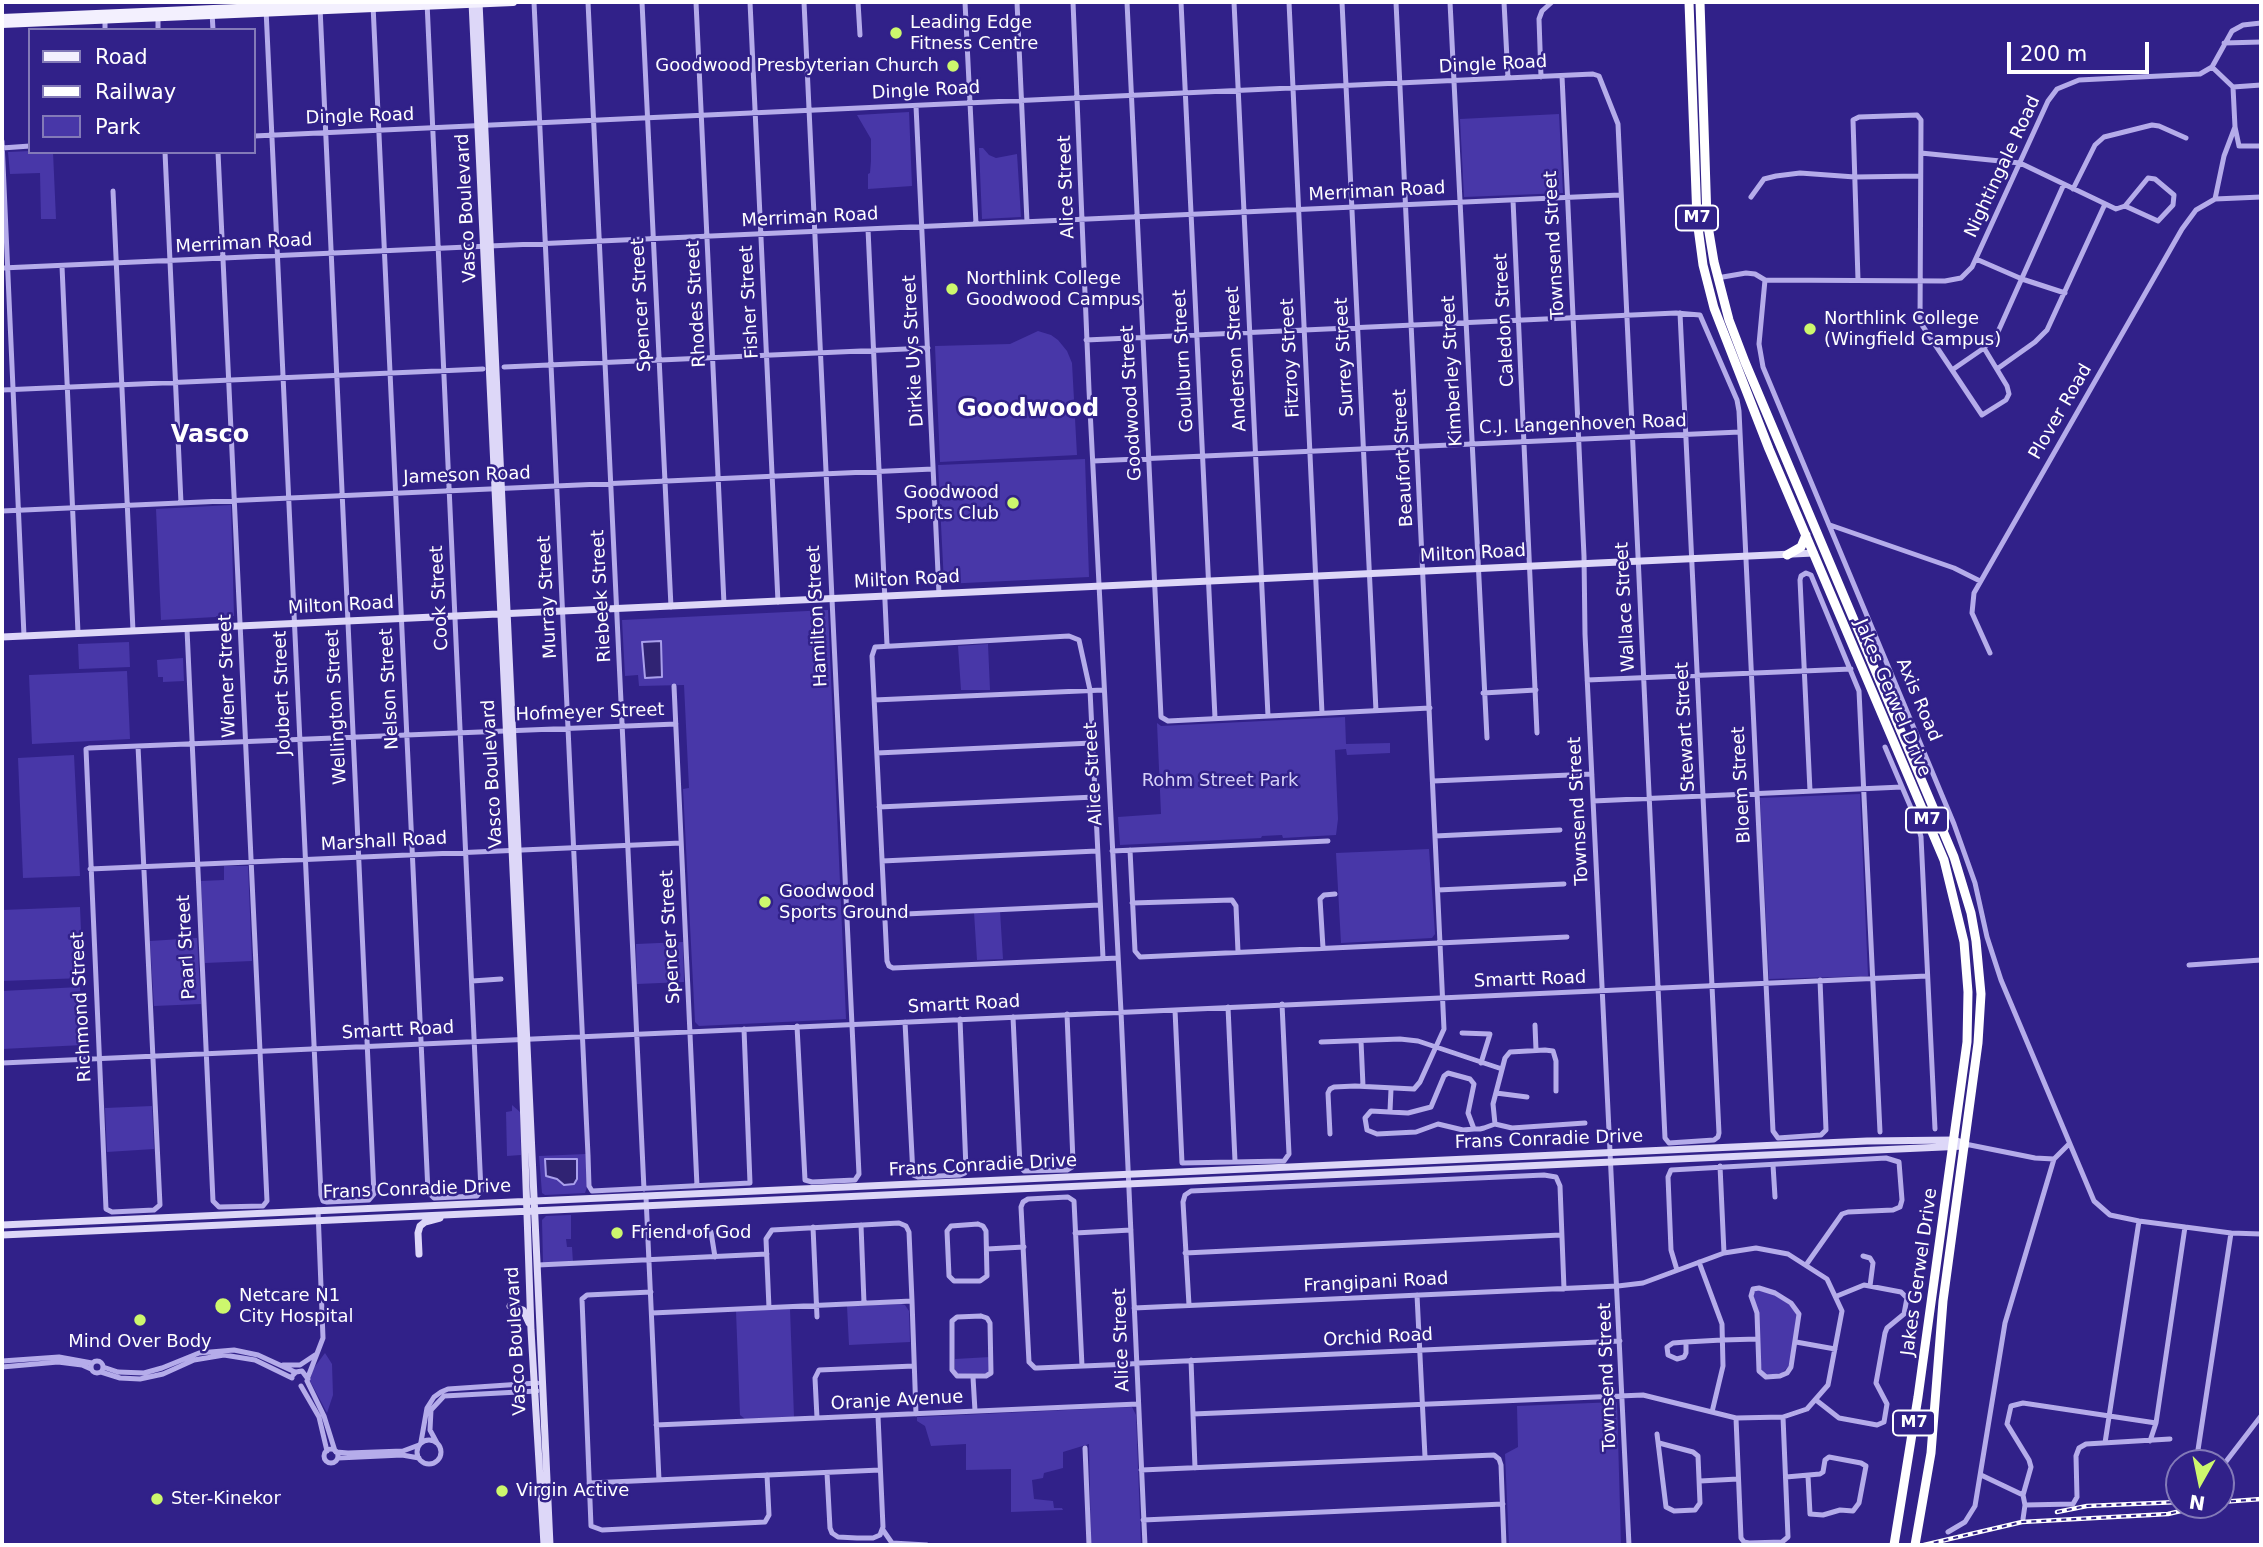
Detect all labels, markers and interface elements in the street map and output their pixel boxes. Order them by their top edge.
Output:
place label: Leading Edge Fitness Centre [910,12,1038,54]
marker: Leading Edge Fitness Centre [888,25,904,41]
legend [28,28,256,154]
scale bar [2011,28,2153,72]
text: 200 m [2020,42,2087,66]
text: Road [95,45,148,69]
street label: Dingle Road [1438,51,1548,79]
place label: Goodwood Presbyterian Church [655,55,939,77]
marker: Goodwood Presbyterian Church [945,58,961,74]
street label: Dingle Road [871,77,981,105]
text: Railway [95,80,176,104]
street label: Nightingale Road [1961,93,2045,241]
street label: Dingle Road [305,104,415,130]
text: Park [95,115,140,139]
street label: Vasco Boulevard [452,133,482,283]
street label: Alice Street [1054,135,1080,239]
street label: Townsend Street [1540,170,1570,320]
street label: Merriman Road [1308,178,1446,206]
street label: Merriman Road [741,204,879,232]
road number: M7 [1676,206,1718,230]
street label: Merriman Road [175,230,313,258]
street label: Spencer Street [628,237,656,373]
street label: Rhodes Street [683,240,711,368]
street label: Fisher Street [736,245,764,359]
street label: Caledon Street [1491,253,1519,387]
place label: Northlink College Goodwood Campus [966,268,1141,310]
street label: Dirkie Uys Street [899,274,929,428]
marker: Northlink College Goodwood Campus [944,281,960,297]
street label: Anderson Street [1222,286,1252,432]
street label: Goulburn Street [1169,289,1199,433]
street label: Kimberley Street [1438,295,1468,447]
street label: Surrey Street [1331,297,1359,417]
street label: Fitzroy Street [1277,298,1305,418]
place label: Northlink College (Wingfield Campus) [1824,308,2001,350]
marker: Northlink College (Wingfield Campus) [1802,321,1818,337]
street label: Goodwood Street [1117,325,1147,481]
street label: Plover Road [2025,360,2097,464]
street label: Beaufort Street [1390,388,1418,528]
district label: Goodwood [957,396,1099,424]
street label: C.J. Langenhoven Road [1479,411,1687,439]
district label: Vasco [171,422,249,450]
street label: Jameson Road [403,463,531,489]
place label: Goodwood Sports Club [895,482,999,524]
marker: Goodwood Sports Club [1005,495,1021,511]
street label: Riebeek Street [588,529,616,663]
street label: Murray Street [534,535,562,659]
street label: Milton Road [1420,540,1526,568]
street label: Wallace Street [1612,541,1640,673]
street label: Cook Street [426,545,454,651]
street label: Hamilton Street [803,545,833,687]
street label: Milton Road [854,566,960,594]
street label: Milton Road [288,592,394,620]
street label: Wiener Street [215,614,241,738]
street label: Jakes Gerwel Drive [1849,616,1935,780]
street label: Nelson Street [376,628,404,750]
street label: Wellington Street [322,629,352,785]
street label: Joubert Street [270,630,296,756]
street label: Axis Road [1891,655,1945,745]
street label: Stewart Street [1672,661,1700,793]
street label: Vasco Boulevard [478,699,508,849]
street label: Hofmeyer Street [515,700,665,726]
street label: Alice Street [1081,722,1107,826]
street label: Bloem Street [1728,726,1756,844]
street label: Townsend Street [1564,736,1594,886]
park label: Rohm Street Park [1142,770,1298,792]
road number: M7 [1906,807,1948,832]
street label: Marshall Road [320,828,448,856]
street label: Spencer Street [657,869,685,1005]
place label: Goodwood Sports Ground [779,881,909,924]
street label: Paarl Street [173,894,201,1000]
marker: Goodwood Sports Ground [757,894,773,910]
street label: Richmond Street [67,931,97,1083]
street label: Smartt Road [1473,967,1587,993]
street label: Smartt Road [907,991,1021,1019]
street label: Smartt Road [341,1017,455,1045]
street label: Frans Conradie Drive [1454,1126,1644,1154]
street label: Frans Conradie Drive [888,1150,1078,1182]
street label: Frans Conradie Drive [322,1176,512,1204]
street label: Jakes Gerwel Drive [1898,1187,1942,1357]
place label: Friend of God [631,1222,752,1244]
marker: Friend of God [609,1225,625,1241]
street label: Vasco Boulevard [502,1266,532,1416]
street label: Frangipani Road [1303,1268,1449,1298]
place label: Netcare N1 City Hospital [239,1285,353,1328]
street label: Alice Street [1109,1288,1135,1392]
marker: Netcare N1 City Hospital [213,1296,233,1316]
street label: Townsend Street [1595,1302,1621,1452]
marker: Mind Over Body [132,1312,148,1328]
street label: Orchid Road [1323,1324,1433,1352]
place label: Mind Over Body [68,1331,212,1353]
street label: Oranje Avenue [830,1387,964,1415]
road number: M7 [1893,1410,1935,1436]
north arrow [2165,1449,2235,1519]
place label: Virgin Active [516,1480,629,1502]
marker: Virgin Active [494,1483,510,1499]
place label: Ster-Kinekor [171,1488,281,1510]
marker: Ster-Kinekor [149,1491,165,1507]
text: N [2187,1491,2207,1515]

